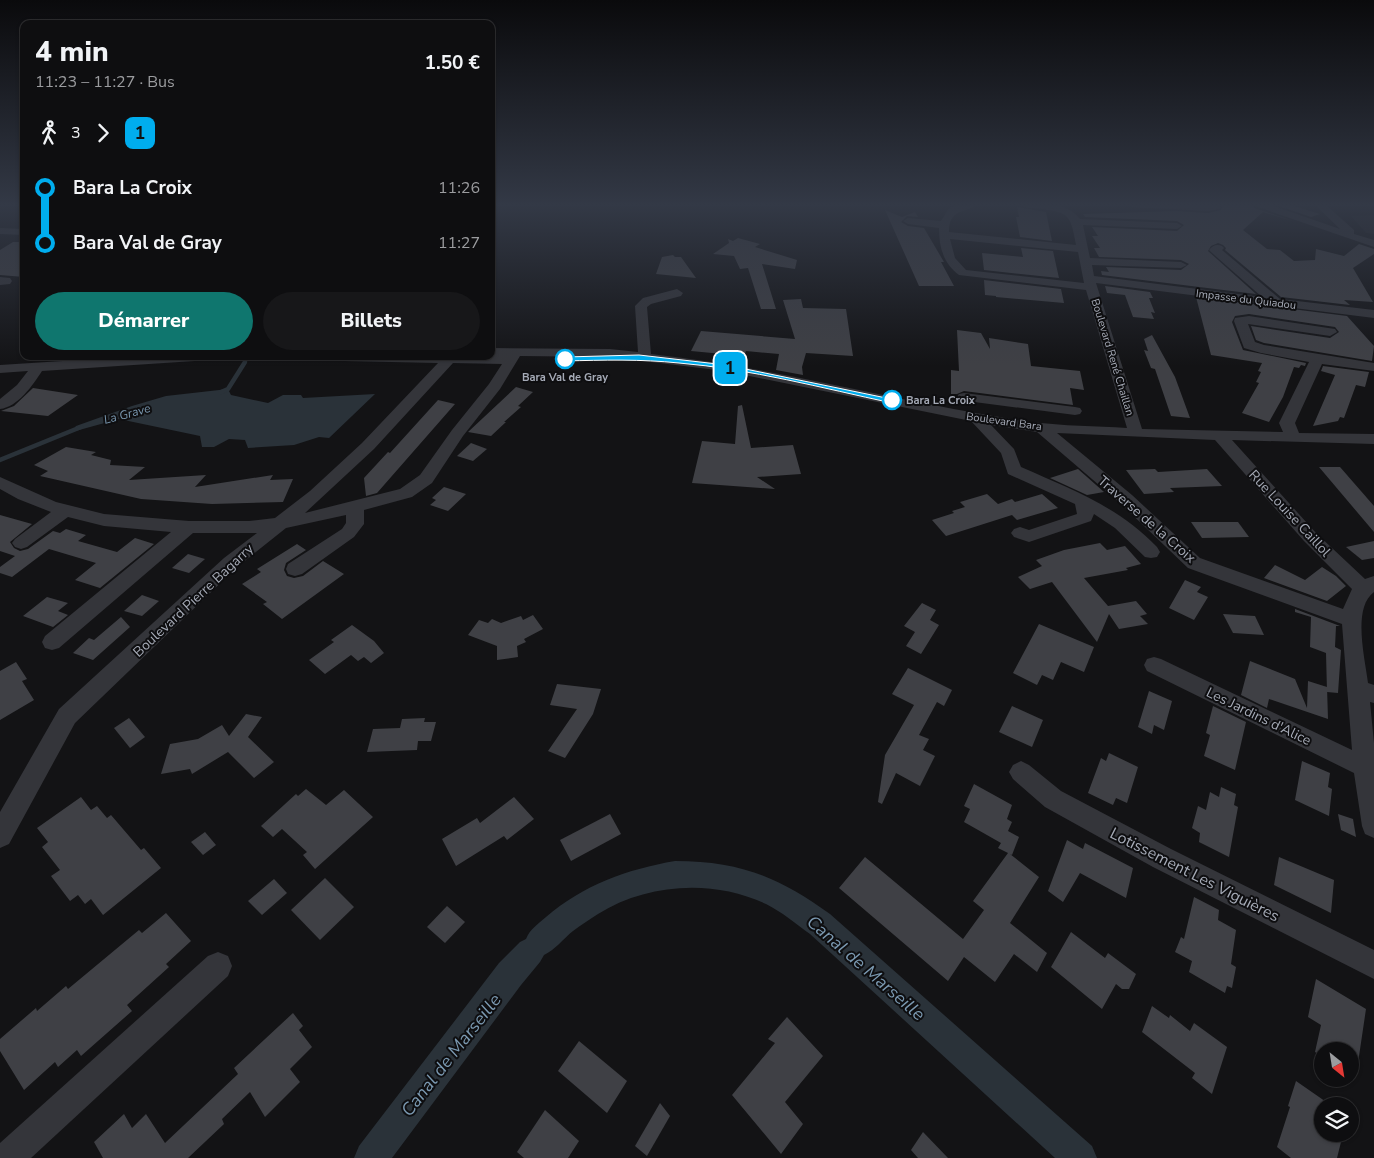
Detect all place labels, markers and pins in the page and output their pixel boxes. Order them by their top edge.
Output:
marker: Bara Val de Gray [555,349,575,369]
place label: Bara Val de Gray [522,370,608,385]
marker: Bara La Croix [882,390,902,410]
place label: Bara La Croix [906,393,976,408]

